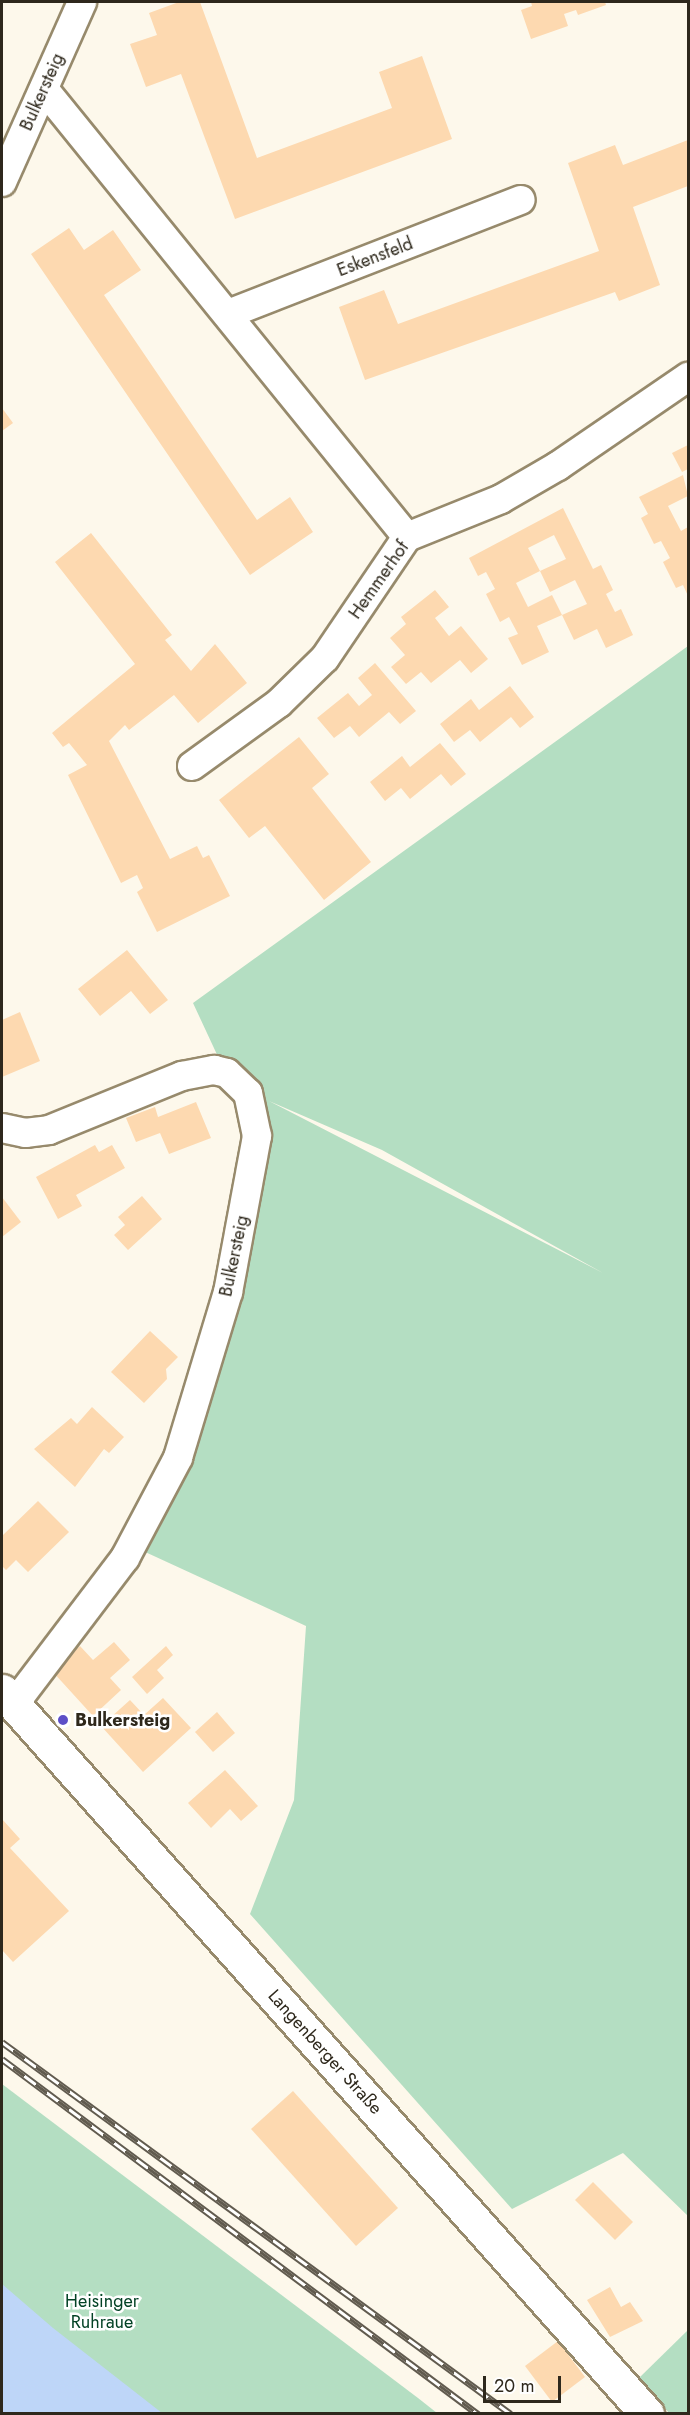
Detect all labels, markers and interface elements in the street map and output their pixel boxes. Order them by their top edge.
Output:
street label: Bulkersteig [15,50,69,134]
street label: Eskensfeld [334,233,416,281]
street label: Hemmerhof [344,537,414,623]
street label: Bulkersteig [215,1213,253,1299]
place label: Bulkersteig [75,1709,170,1731]
marker: Bulkersteig [56,1713,70,1727]
street label: Langenberger Straße [263,1985,387,2119]
park label: Heisinger Ruhraue [65,2291,139,2334]
scale bar [486,2364,564,2402]
text: 20 m [494,2373,534,2399]

